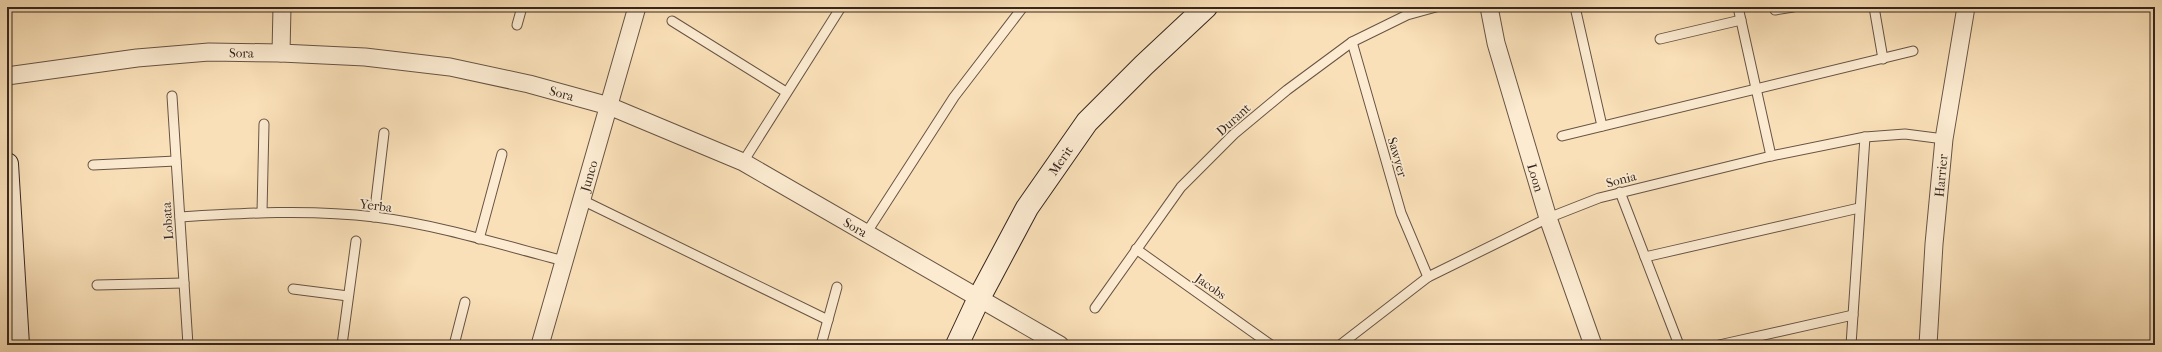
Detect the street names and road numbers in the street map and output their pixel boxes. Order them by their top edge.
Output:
street label: Sora [229,45,255,61]
street label: Sora [548,83,577,104]
street label: Durant [1213,100,1254,139]
street label: Sawyer [1385,135,1410,179]
street label: Merit [1045,143,1076,178]
street label: Harrier [1932,153,1951,198]
street label: Junco [577,158,601,194]
street label: Loon [1524,162,1547,194]
street label: Sonia [1604,168,1639,191]
street label: Yerba [358,196,394,215]
street label: Lobata [159,201,176,240]
street label: Sora [841,215,871,241]
street label: Jacobs [1191,270,1229,303]

